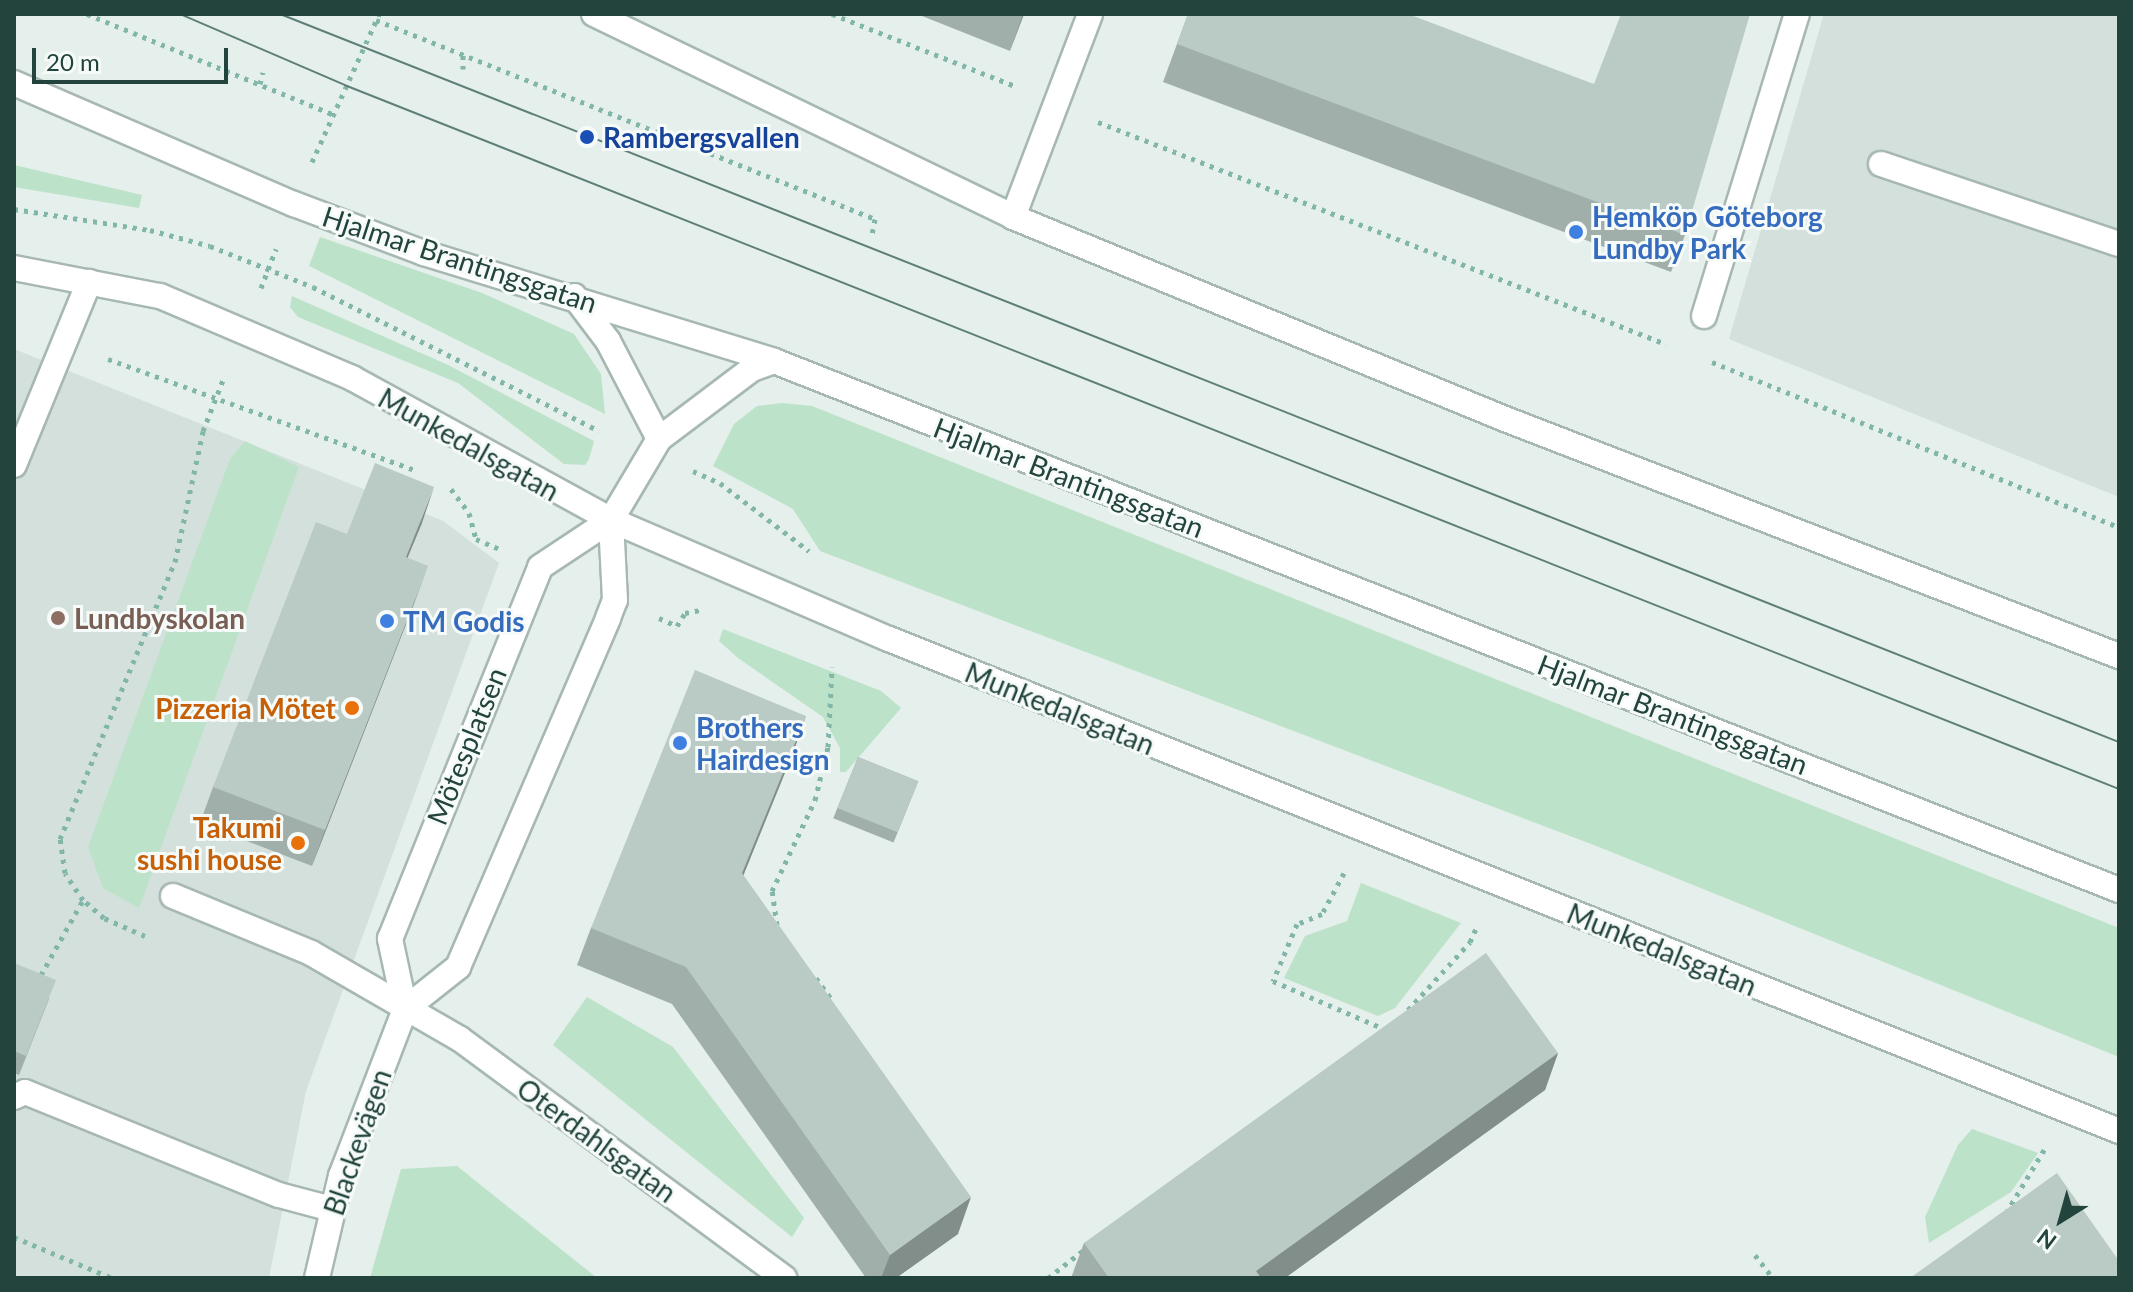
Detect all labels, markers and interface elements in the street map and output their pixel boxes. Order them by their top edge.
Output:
scale bar [36,32,232,82]
text: 20 m [46,47,100,76]
place label: Rambergsvallen [603,120,800,154]
marker: Rambergsvallen [578,128,596,146]
street label: Hjalmar Brantingsgatan [318,199,602,319]
place label: Hemköp Göteborg Lundby Park [1592,199,1823,265]
marker: Hemköp Göteborg Lundby Park [1567,223,1585,241]
street label: Munkedalsgatan [373,381,565,507]
street label: Hjalmar Brantingsgatan [929,410,1209,544]
place label: Lundbyskolan [74,601,245,635]
place label: TM Godis [403,604,525,638]
marker: Lundbyskolan [49,609,67,627]
marker: TM Godis [378,612,396,630]
street label: Hjalmar Brantingsgatan [1533,647,1813,781]
street label: Munkedalsgatan [960,655,1160,761]
street label: Mötesplatsen [419,662,513,830]
place label: Pizzeria Mötet [155,691,336,725]
marker: Pizzeria Mötet [343,699,361,717]
place label: Brothers Hairdesign [696,710,829,776]
marker: Brothers Hairdesign [671,734,689,752]
place label: Takumi sushi house [137,810,282,876]
marker: Takumi sushi house [289,834,307,852]
street label: Munkedalsgatan [1562,896,1762,1002]
street label: Blackevägen [316,1064,398,1220]
street label: Oterdahlsgatan [511,1071,683,1209]
north arrow [2021,1180,2101,1260]
text: N [2031,1224,2061,1255]

